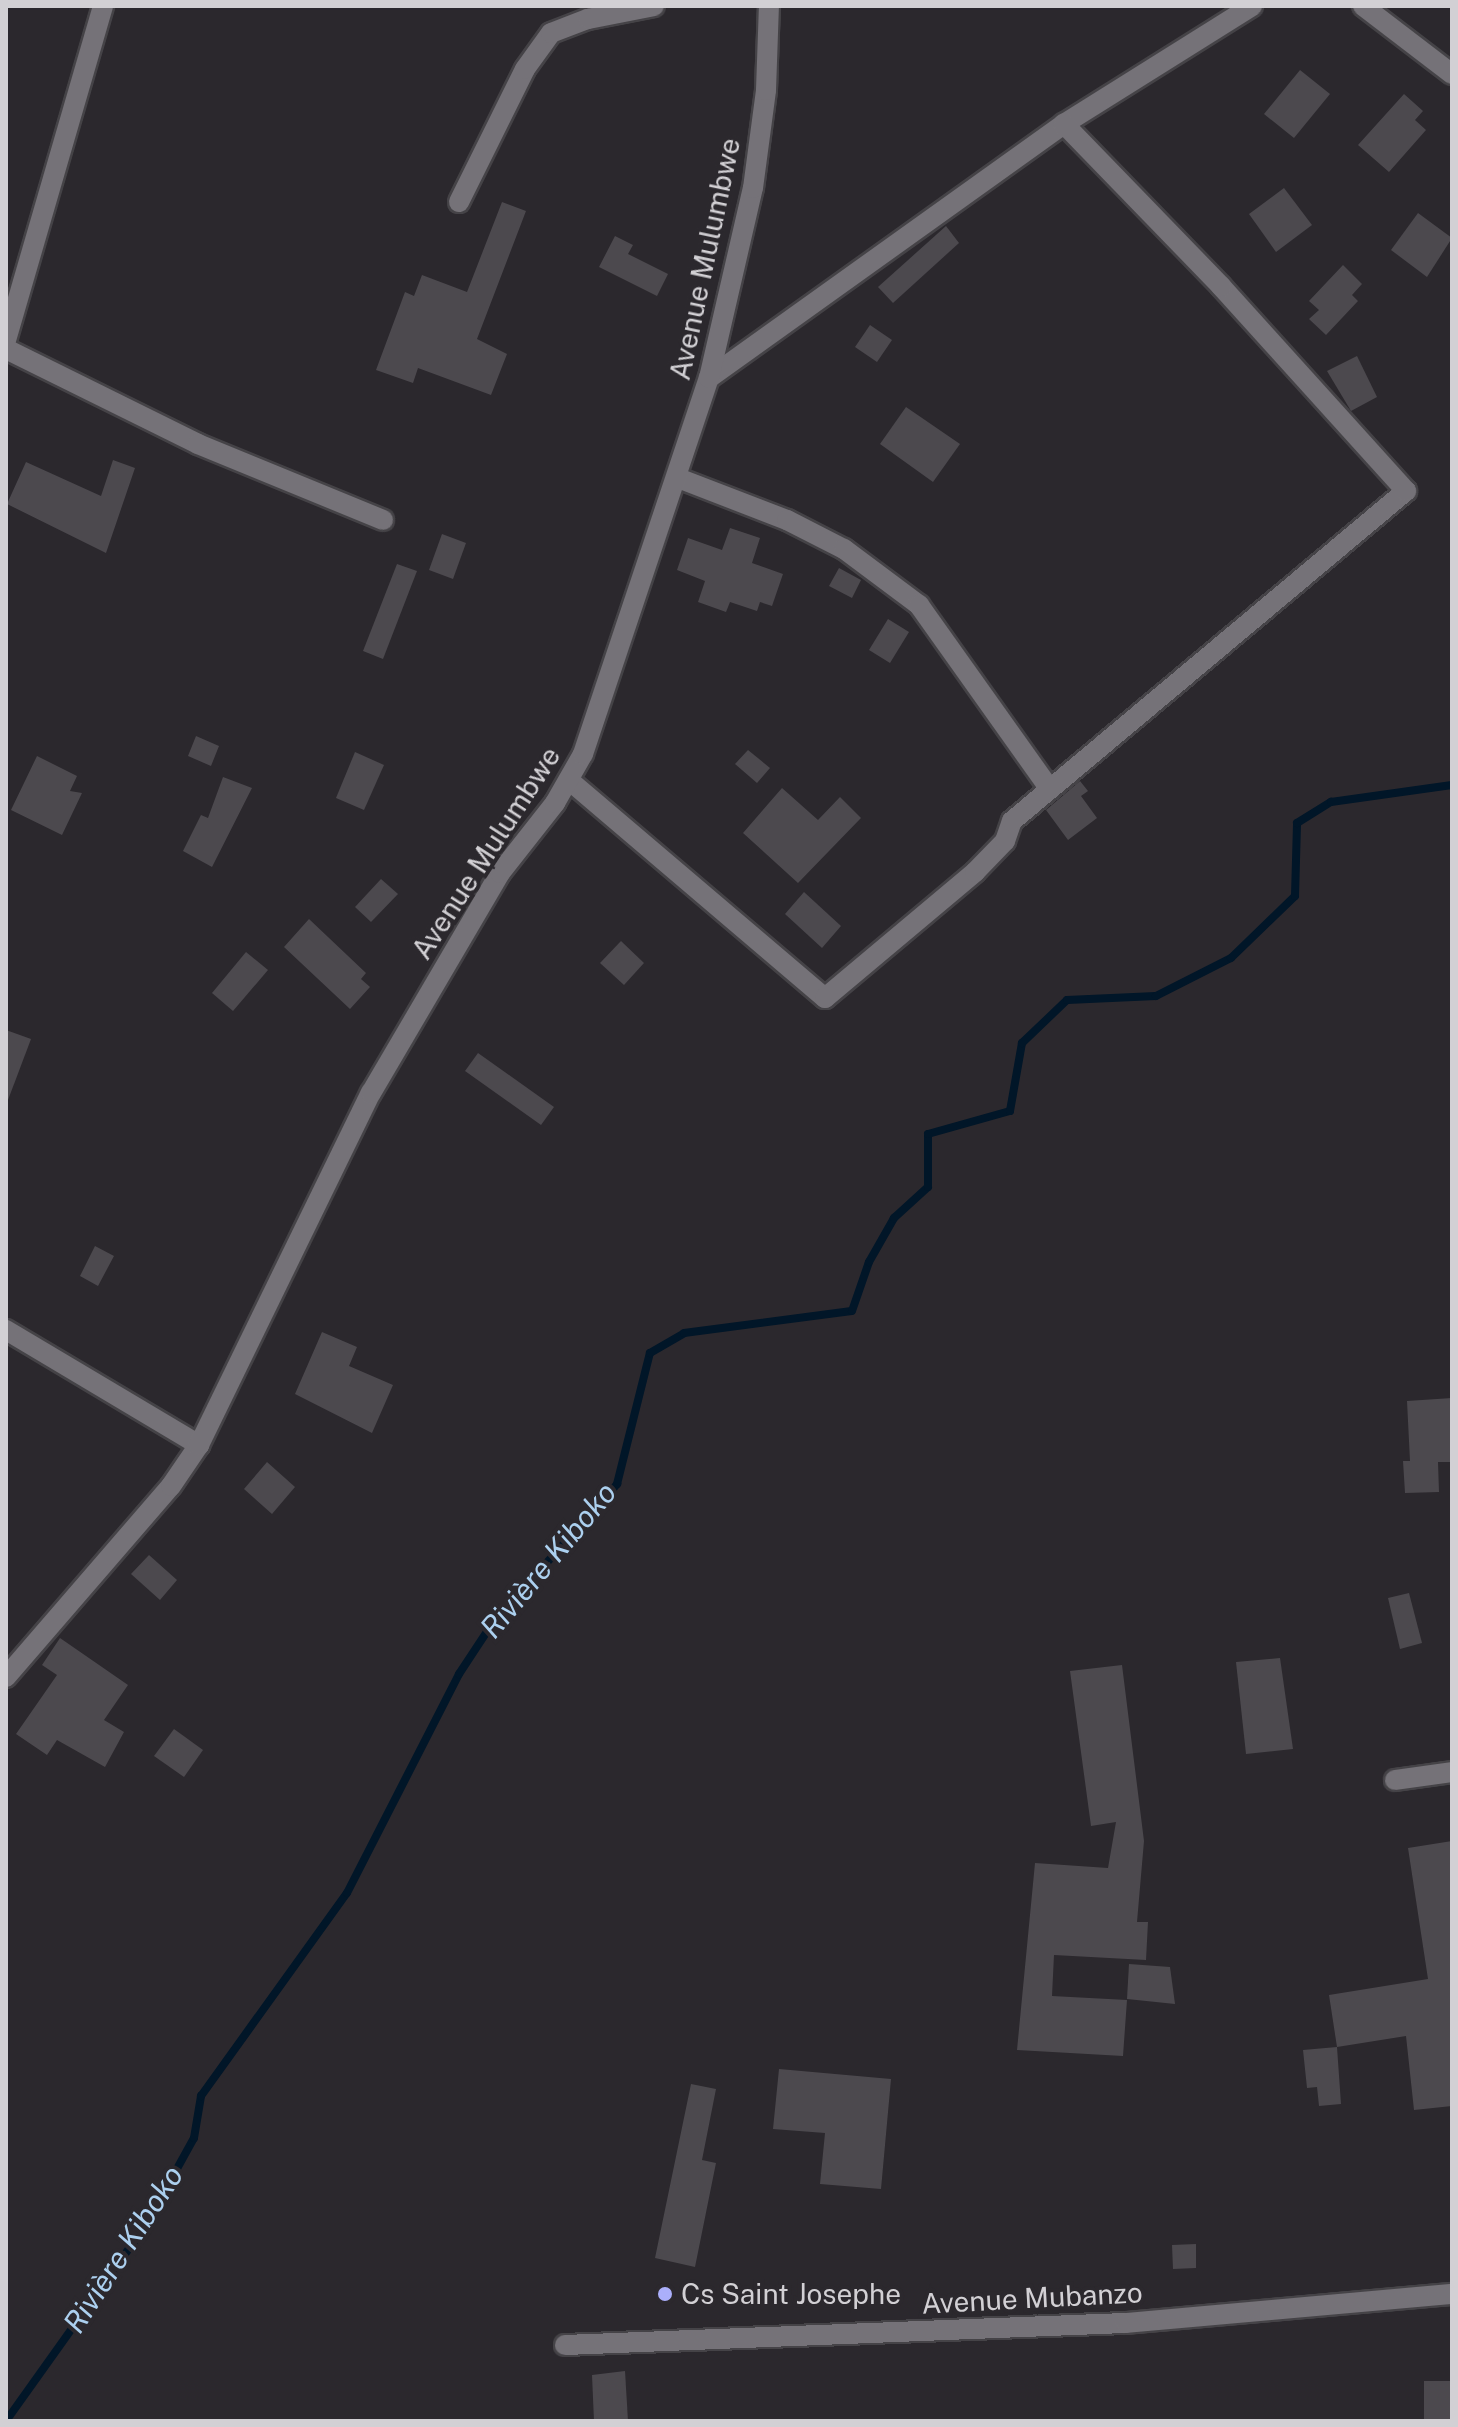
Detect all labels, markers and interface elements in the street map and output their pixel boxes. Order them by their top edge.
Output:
street label: Avenue Mulumbwe [663,135,747,383]
street label: Avenue Mulumbwe [405,740,567,966]
water label: Rivière Kiboko [472,1475,624,1645]
water label: Rivière Kiboko [56,2159,190,2339]
street label: Avenue Mubanzo [921,2275,1143,2321]
place label: Cs Saint Josephe [681,2277,901,2311]
marker: Cs Saint Josephe [656,2285,674,2303]

